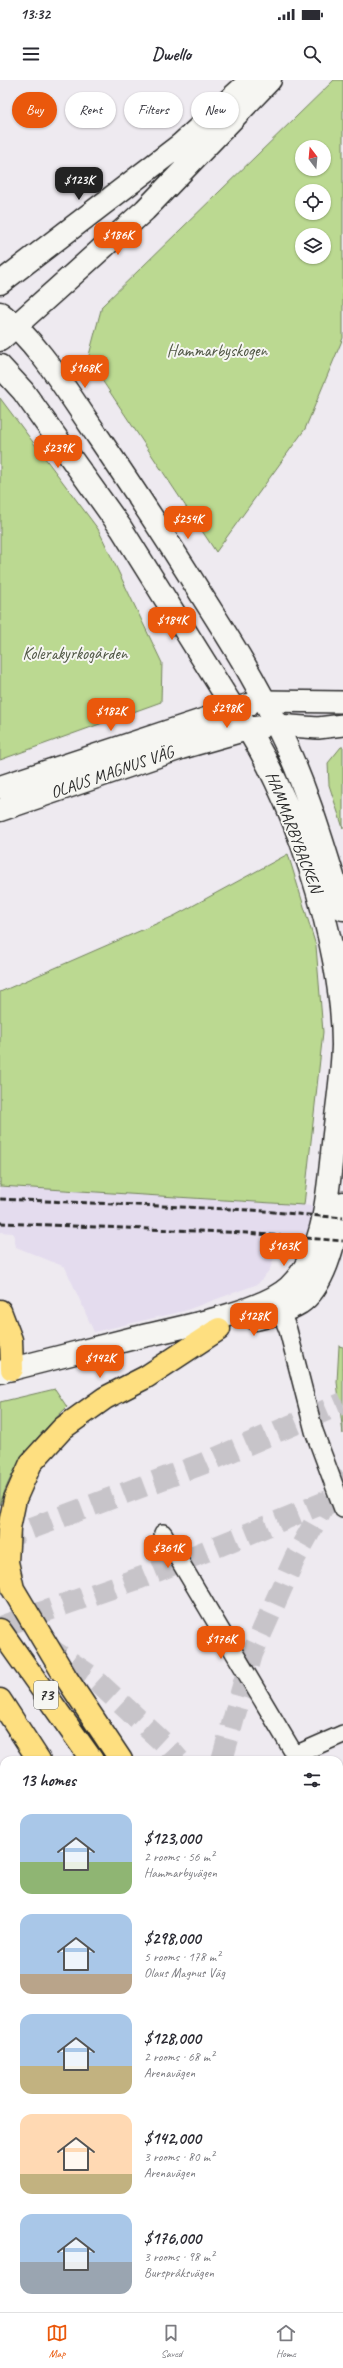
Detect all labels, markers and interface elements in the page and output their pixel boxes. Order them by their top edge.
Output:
text: 13:32 [20,5,50,24]
icon: menu [20,43,42,65]
text: Dwello [152,43,191,65]
icon: search [301,43,323,65]
chip: Buy [12,92,57,128]
chip: Rent [65,92,116,128]
chip: Filters [124,92,183,128]
chip: New [191,92,239,128]
north arrow [295,140,331,176]
map controls [295,140,331,264]
pin: $123K [51,167,107,201]
text: $123K [64,172,94,188]
button: locate [295,184,331,220]
pin: $186K [90,222,146,256]
text: $186K [103,227,133,243]
button: layers [295,228,331,264]
park label: Hammarbyskogen [167,340,268,361]
pin: $168K [57,355,113,389]
text: $168K [70,360,100,376]
pin: $239K [30,435,86,469]
text: $239K [43,440,73,456]
pin: $254K [160,506,216,540]
text: $254K [173,511,203,527]
pin: $184K [144,607,200,641]
text: $184K [157,612,187,628]
park label: Kolerakyrkogården [23,643,129,664]
pin: $298K [199,695,255,729]
pin: $182K [83,698,139,732]
text: $298K [212,700,242,716]
text: $182K [96,703,126,719]
street label: OLAUS MAGNUS VÄG [48,741,178,803]
street label: HAMMARBYBACKEN [261,768,328,898]
pin: $163K [256,1233,312,1267]
text: $163K [269,1238,299,1254]
pin: $128K [226,1303,282,1337]
text: $128K [239,1308,269,1324]
pin: $142K [72,1345,128,1379]
text: $142K [85,1350,115,1366]
pin: $361K [140,1535,196,1569]
text: $361K [153,1540,183,1556]
pin: $176K [193,1626,249,1660]
text: $176K [206,1631,236,1647]
road number: 73 [34,1681,58,1709]
icon: filters [301,1769,323,1791]
text: 13 homes [20,1770,76,1791]
text: $123,000 [144,1828,201,1849]
icon: home [52,1830,100,1878]
text: 2 rooms · 56 m² [144,1849,214,1865]
text: Hammarbyvägen [144,1865,217,1881]
text: $298,000 [144,1928,201,1949]
icon: home [52,1930,100,1978]
text: 5 rooms · 178 m² [144,1949,220,1965]
text: Olaus Magnus Väg [144,1965,225,1981]
text: $128,000 [144,2028,201,2049]
icon: home [52,2030,100,2078]
text: 2 rooms · 68 m² [144,2049,214,2065]
text: Arenavägen [144,2065,195,2081]
text: $142,000 [144,2128,201,2149]
icon: home [52,2130,100,2178]
text: 3 rooms · 80 m² [144,2149,214,2165]
text: Arenavägen [144,2165,195,2181]
text: $176,000 [144,2228,201,2249]
icon: home [52,2230,100,2278]
text: 3 rooms · 98 m² [144,2249,214,2265]
text: Burspråksvägen [144,2265,214,2281]
tab: Map [46,2322,68,2360]
tab: Saved [160,2322,182,2360]
tab: Home [275,2322,297,2360]

